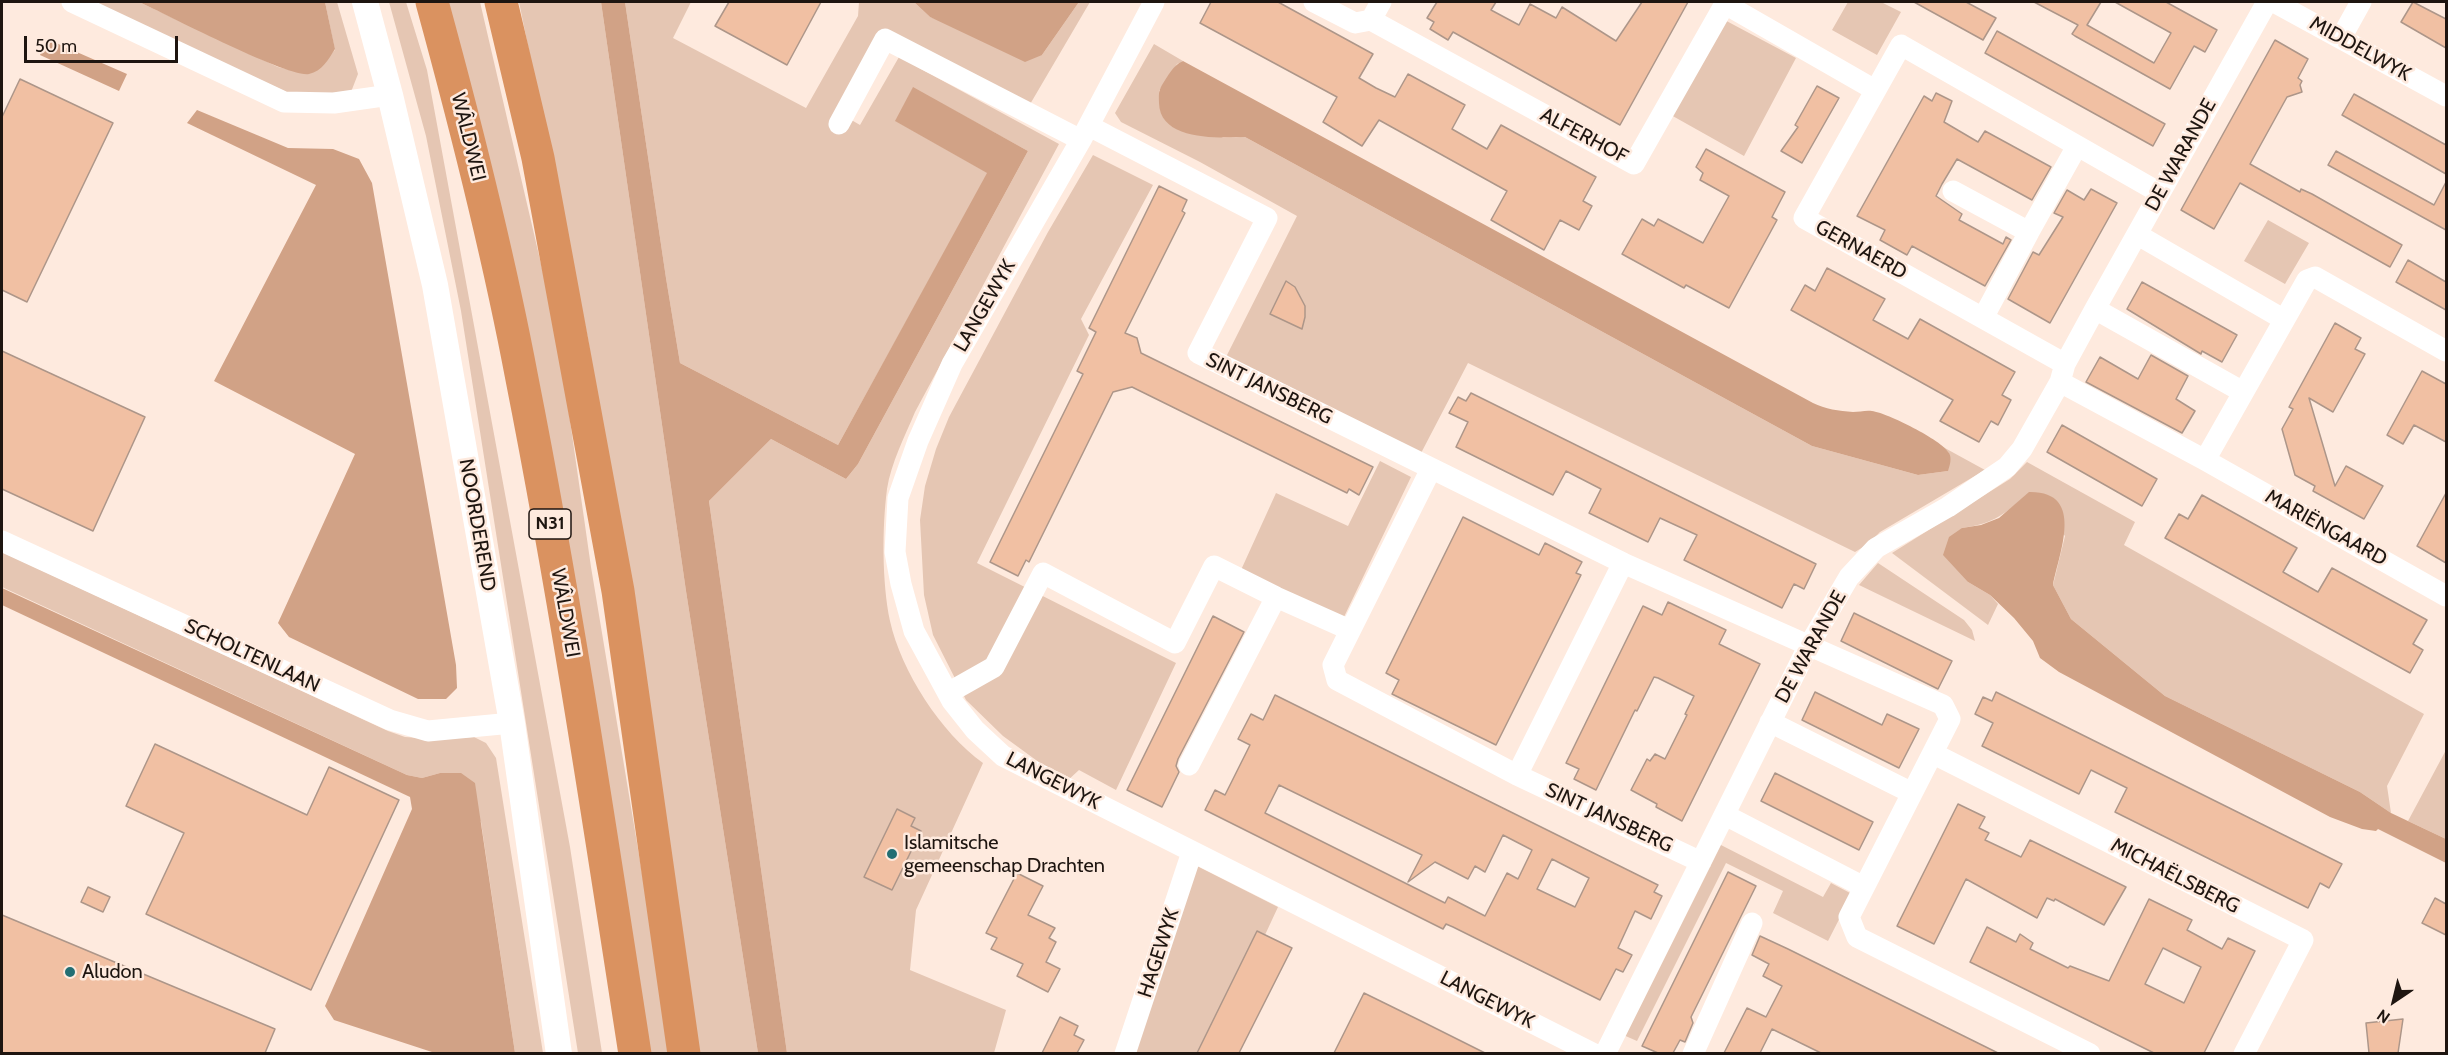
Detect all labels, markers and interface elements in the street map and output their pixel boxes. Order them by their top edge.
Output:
street label: MIDDELWYK [2305,11,2415,87]
scale bar [27,24,182,62]
text: 50 m [35,35,77,57]
street label: WÂLDWEI [445,90,491,184]
street label: DE WARANDE [2140,95,2222,215]
street label: ALFERHOF [1536,103,1632,169]
street label: GERNAERD [1811,215,1911,285]
street label: LANGEWYK [949,256,1021,356]
street label: SINT JANSBERG [1202,348,1336,430]
street label: NOORDEREND [454,457,500,593]
street label: MARIËNGAARD [2261,485,2391,571]
road number: N31 [529,509,571,539]
street label: WÂLDWEI [545,567,585,659]
street label: DE WARANDE [1770,587,1852,707]
street label: SCHOLTENLAAN [180,614,324,698]
street label: LANGEWYK [1002,747,1104,815]
street label: SINT JANSBERG [1542,778,1676,858]
place label: Islamitsche gemeenschap Drachten [904,831,1105,878]
street label: MICHAËLSBERG [2107,833,2243,919]
marker: Islamitsche gemeenschap Drachten [885,847,899,861]
street label: HAGEWYK [1133,905,1185,1001]
place label: Aludon [82,960,143,984]
marker: Aludon [63,965,77,979]
street label: LANGEWYK [1436,966,1538,1034]
north arrow [2364,971,2424,1031]
text: N [2373,1005,2393,1027]

